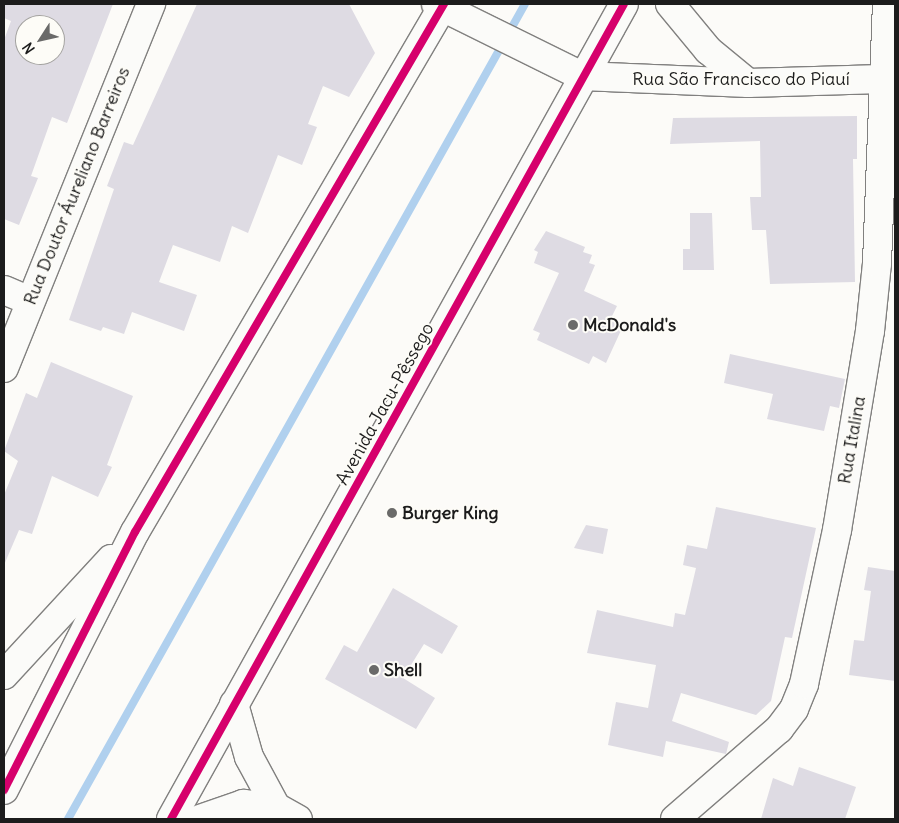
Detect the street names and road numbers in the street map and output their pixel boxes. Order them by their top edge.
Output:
street label: Rua Doutor Áureliano Barreiros [19,64,135,308]
street label: Rua São Francisco do Piauí [632,68,850,90]
street label: Avenida Jacu-Pêssego [331,319,439,489]
street label: Rua Italina [834,394,870,486]

